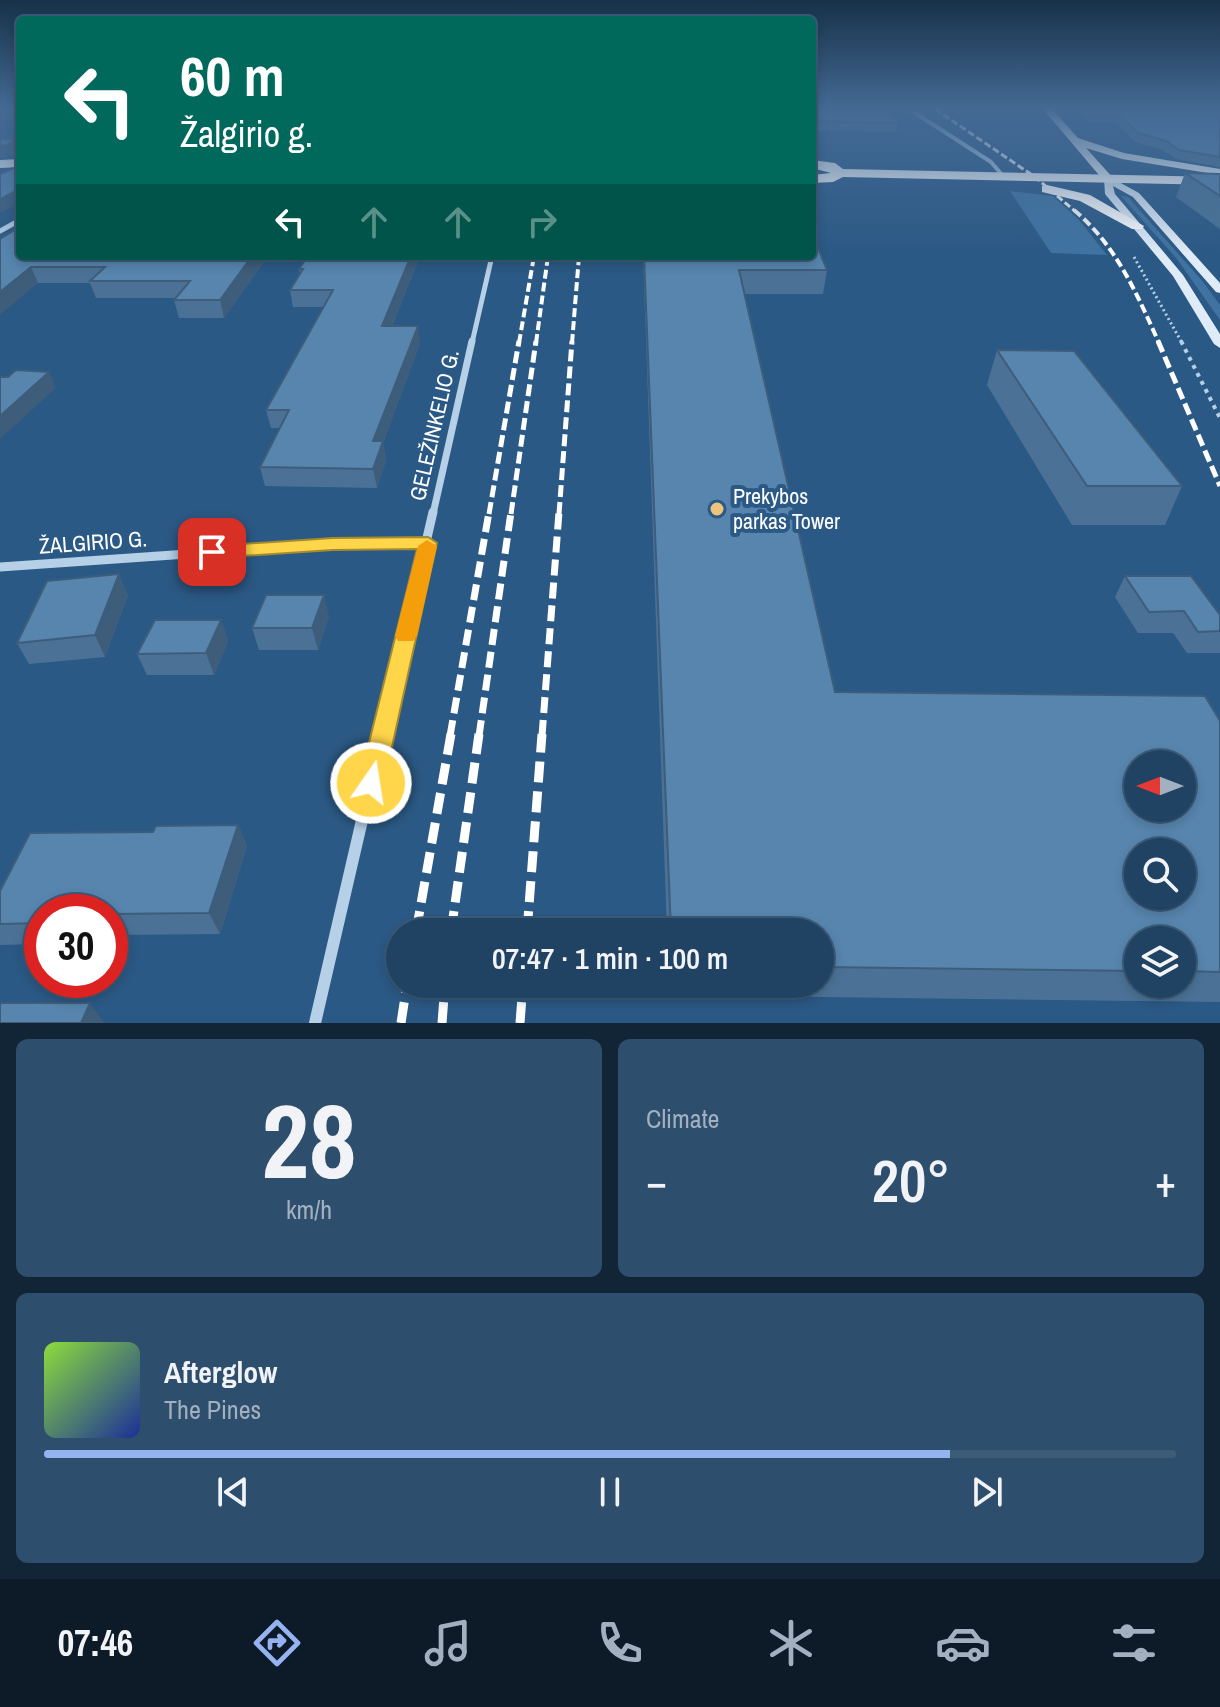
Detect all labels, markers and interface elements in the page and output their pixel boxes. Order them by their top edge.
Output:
text: 60 m [180,38,285,113]
icon: left [48,48,152,152]
text: Žalgirio g. [180,110,313,158]
icon: left [268,200,312,244]
icon: ahead [352,200,396,244]
icon: ahead [436,200,480,244]
icon: right [520,200,564,244]
street label: GELEŽINKELIO G. [402,346,466,504]
place label: Prekybos parkas Tower [733,481,840,536]
marker: Prekybos parkas Tower [708,500,726,518]
pin [178,518,246,586]
street label: ŽALGIRIO G. [38,523,148,561]
icon: arrive [190,530,234,574]
position arrow [329,741,413,825]
north arrow [1124,750,1196,822]
map controls [1124,750,1196,998]
button: search [1124,838,1196,910]
speed limit sign: 30 [24,894,128,998]
button: layers [1124,926,1196,998]
text: 07:47 · 1 min · 100 m [492,938,728,978]
text: 28 [262,1070,356,1210]
text: Climate [646,1101,719,1136]
text: 20° [872,1140,950,1221]
text: − [646,1151,667,1211]
text: + [1155,1151,1176,1211]
text: km/h [286,1192,332,1227]
text: Afterglow [164,1352,277,1392]
text: The Pines [164,1392,261,1427]
icon: previous [211,1470,255,1514]
icon: pause [588,1470,632,1514]
icon: next [965,1470,1009,1514]
icon: directions [249,1615,305,1671]
icon: music [420,1615,476,1671]
icon: phone [592,1615,648,1671]
icon: climate [763,1615,819,1671]
icon: car [935,1615,991,1671]
icon: filters [1106,1615,1162,1671]
text: 07:46 [58,1619,133,1667]

